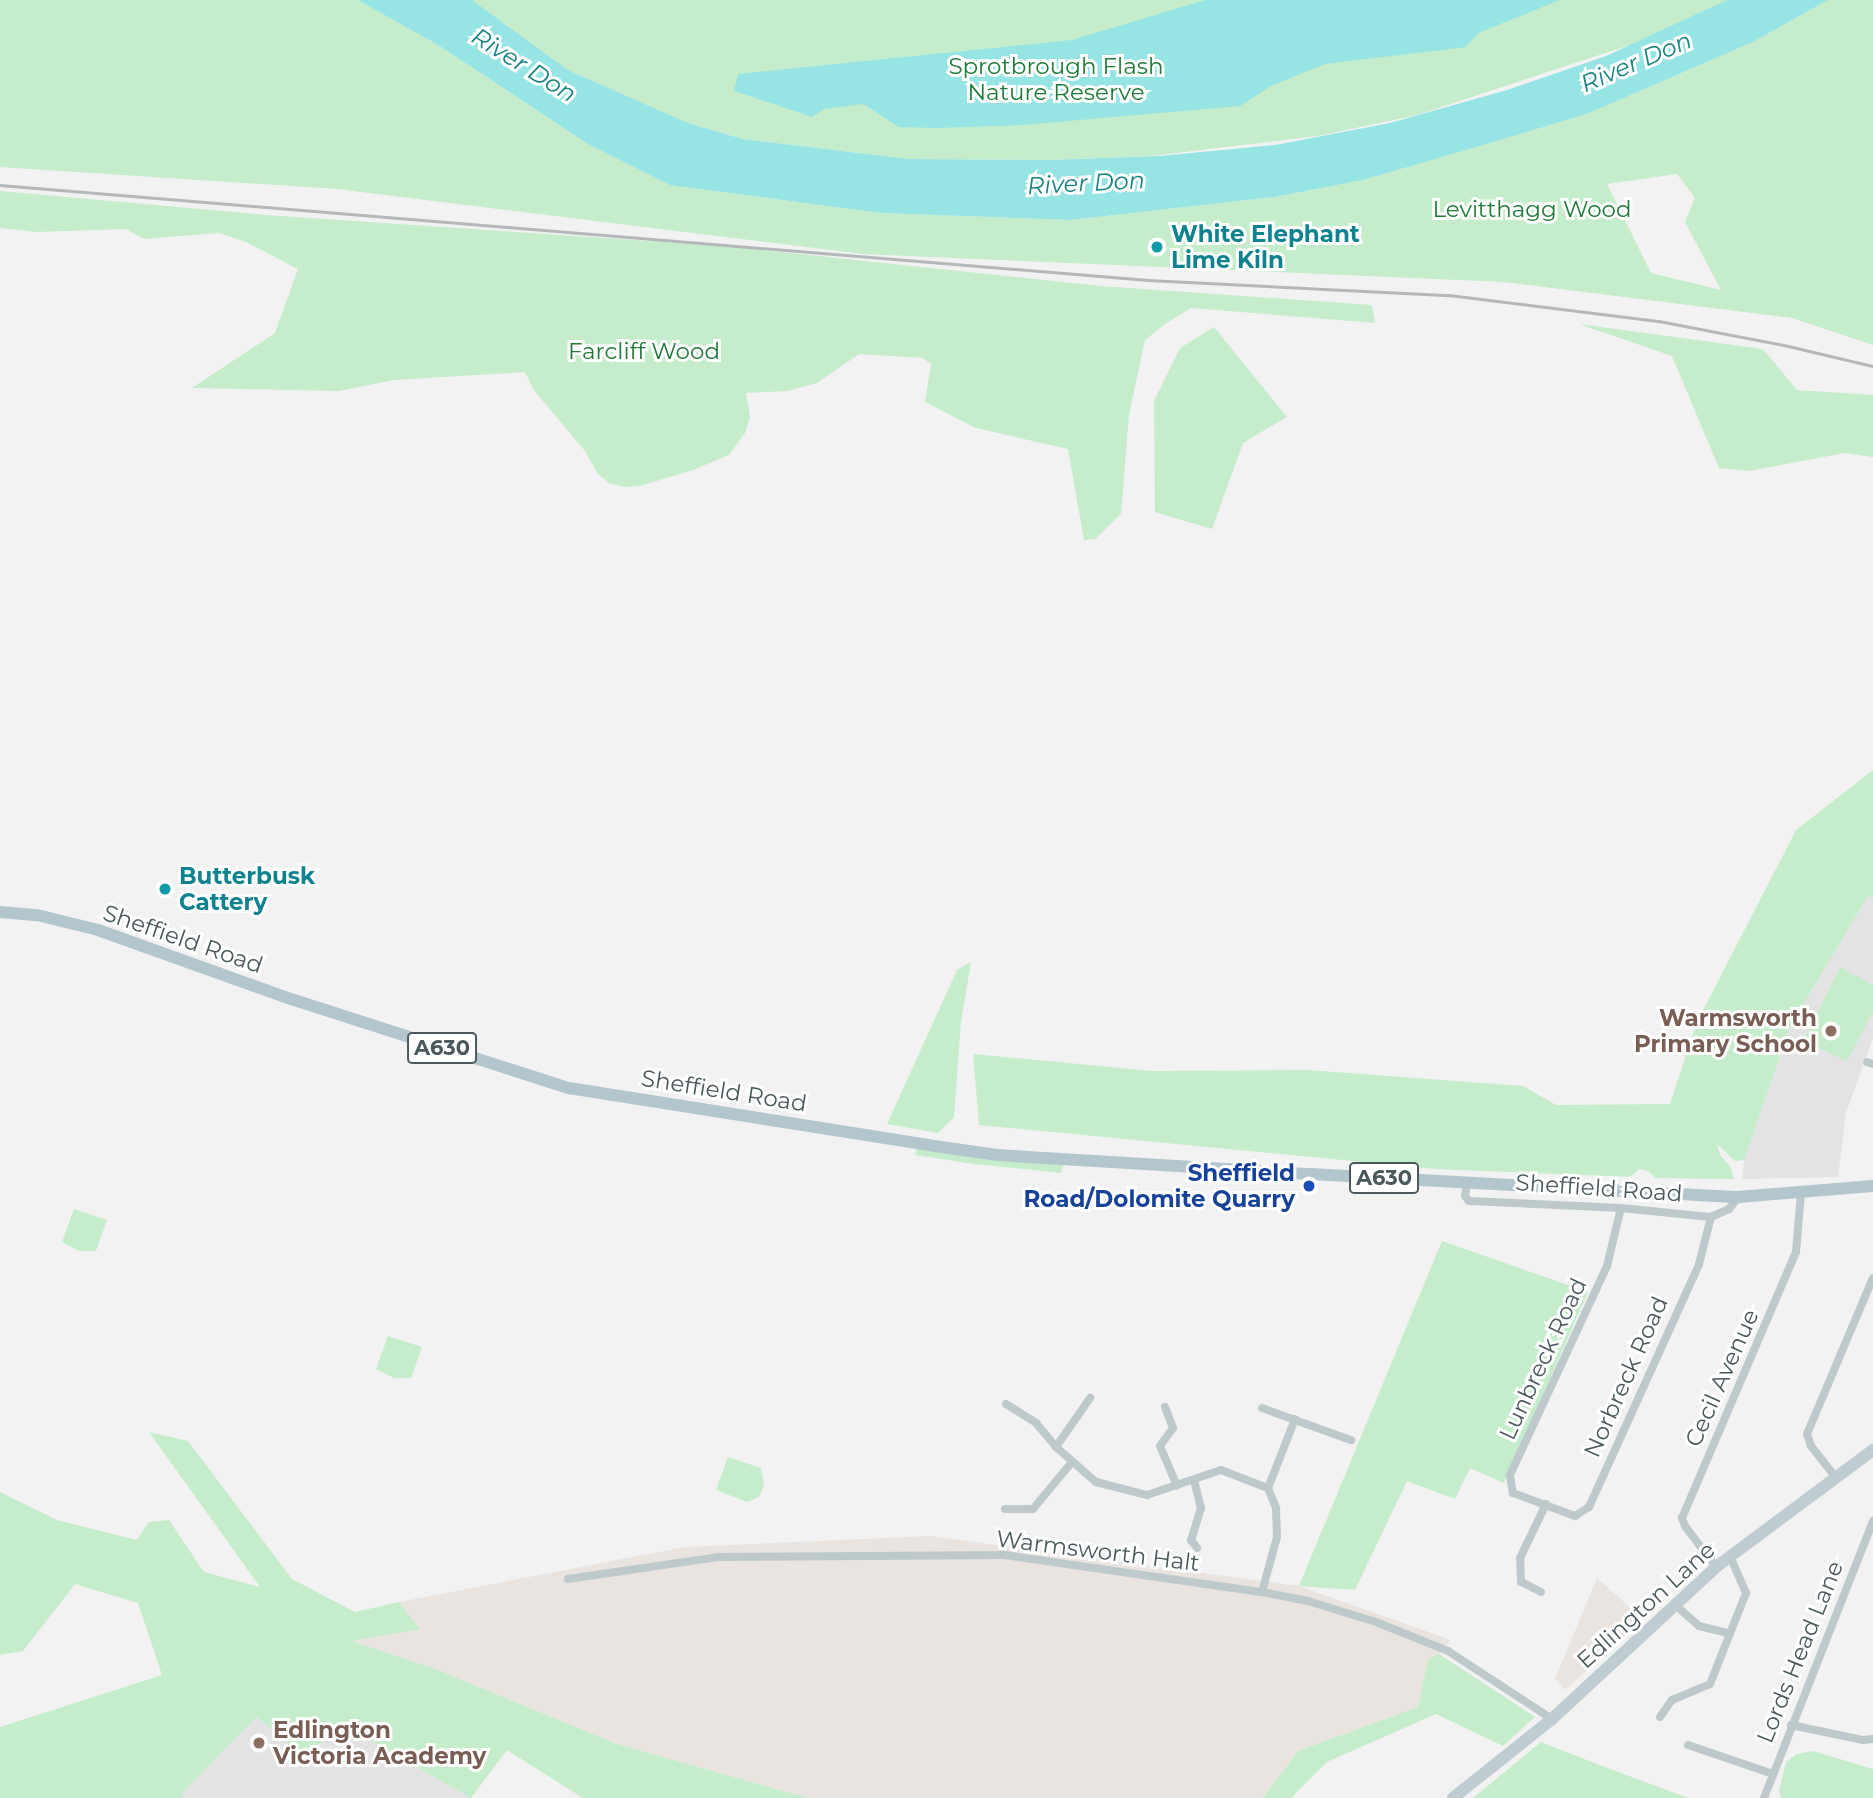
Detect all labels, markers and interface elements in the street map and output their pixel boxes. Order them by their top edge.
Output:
water label: River Don [466,22,582,108]
water label: River Don [1576,26,1696,98]
park label: Sprotbrough Flash Nature Reserve [948,52,1164,106]
water label: River Don [1026,166,1146,200]
park label: Levitthagg Wood [1432,195,1632,223]
place label: White Elephant Lime Kiln [1171,220,1360,274]
marker: White Elephant Lime Kiln [1149,239,1165,255]
park label: Farcliff Wood [568,337,720,365]
place label: Butterbusk Cattery [179,862,315,916]
marker: Butterbusk Cattery [157,881,173,897]
street label: Sheffield Road [99,899,267,979]
place label: Warmsworth Primary School [1634,1004,1817,1058]
marker: Warmsworth Primary School [1823,1023,1839,1039]
road number: A630 [407,1030,477,1066]
street label: Sheffield Road [639,1064,809,1118]
place label: Sheffield Road/Dolomite Quarry [1023,1159,1295,1213]
road number: A630 [1349,1160,1419,1196]
street label: Sheffield Road [1515,1168,1683,1208]
marker: Sheffield Road/Dolomite Quarry [1301,1178,1317,1194]
street label: Lunbreck Road [1493,1274,1593,1444]
street label: Norbreck Road [1578,1292,1674,1462]
street label: Cecil Avenue [1679,1305,1765,1451]
street label: Warmsworth Halt [995,1525,1201,1577]
street label: Edlington Lane [1571,1536,1721,1674]
street label: Lords Head Lane [1751,1557,1849,1747]
place label: Edlington Victoria Academy [273,1716,486,1770]
marker: Edlington Victoria Academy [251,1735,267,1751]

